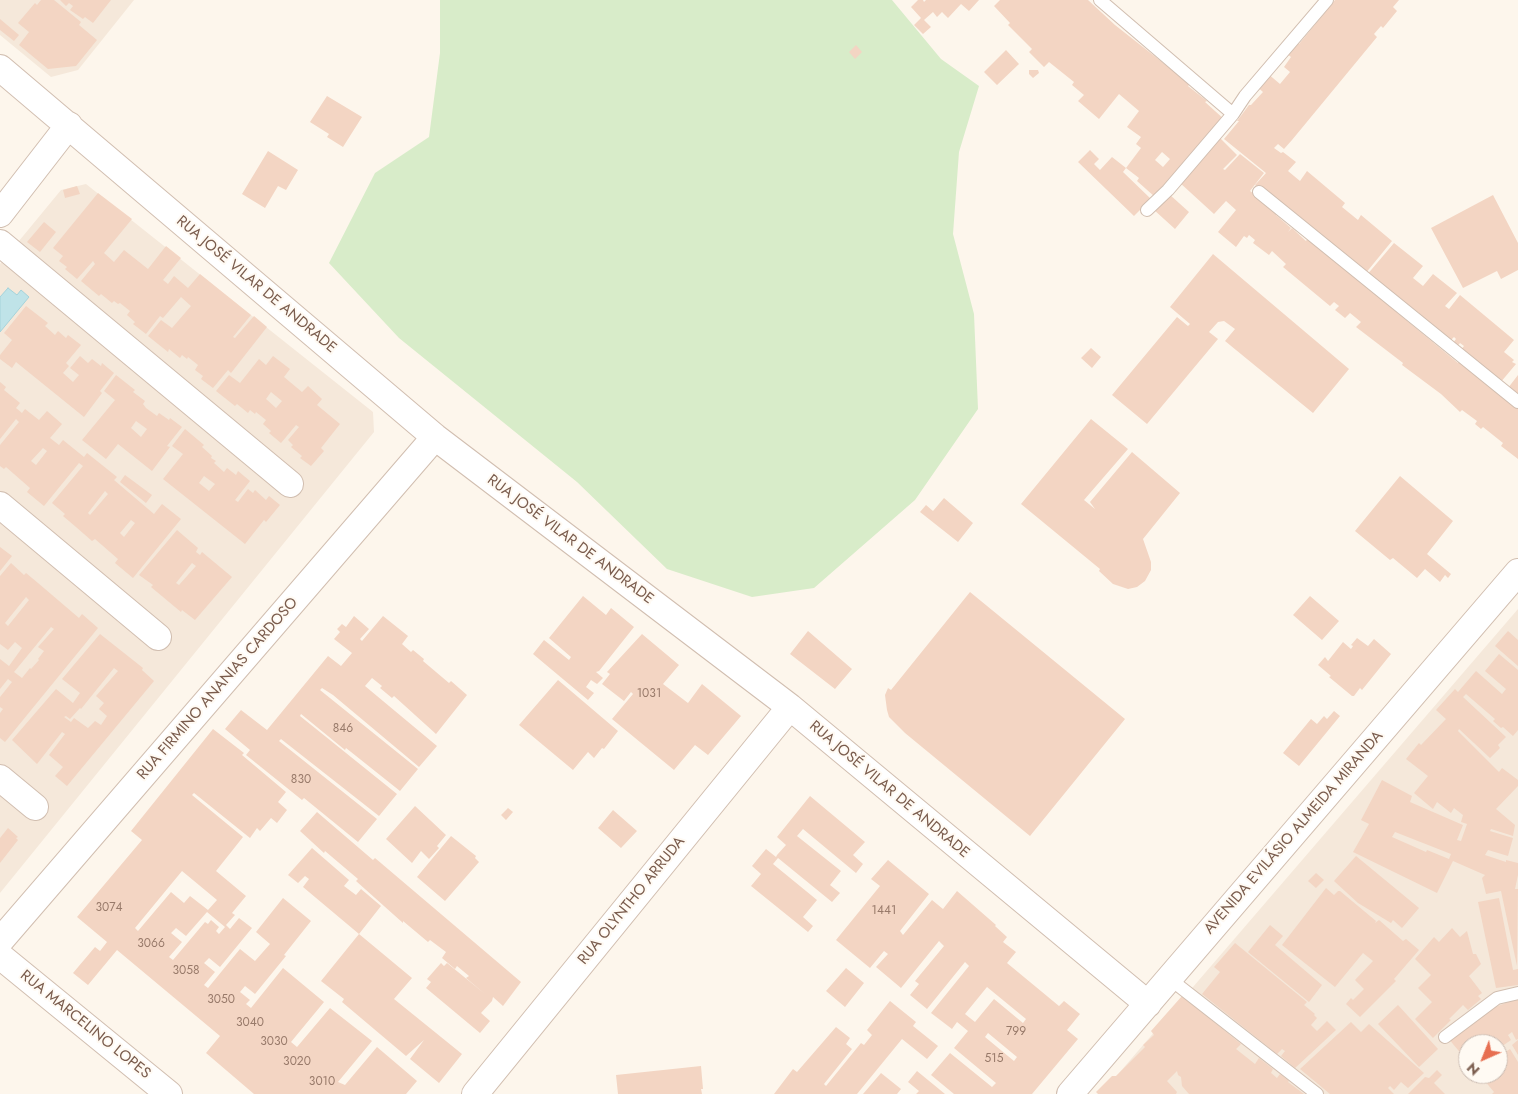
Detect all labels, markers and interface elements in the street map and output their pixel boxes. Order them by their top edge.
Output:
street label: RUA JOSÉ VILAR DE ANDRADE [172,213,340,357]
street label: RUA JOSÉ VILAR DE ANDRADE [483,472,657,608]
street label: RUA FIRMINO ANANIAS CARDOSO [134,594,302,784]
house number: 1031 [637,687,661,701]
street label: RUA JOSÉ VILAR DE ANDRADE [805,718,973,862]
house number: 846 [333,722,353,736]
street label: AVENIDA EVILÁSIO ALMEIDA MIRANDA [1201,728,1387,938]
house number: 830 [291,773,311,787]
street label: RUA OLYNTHO ARRUDA [575,833,689,969]
house number: 3074 [95,901,123,915]
house number: 1441 [872,904,896,918]
house number: 3066 [137,937,165,951]
house number: 3058 [172,964,200,978]
street label: RUA MARCELINO LOPES [16,967,154,1083]
house number: 3050 [207,993,235,1007]
house number: 3040 [236,1016,264,1030]
house number: 799 [1006,1025,1026,1039]
north arrow [1458,1034,1508,1084]
house number: 3030 [260,1035,288,1049]
house number: 515 [985,1052,1003,1066]
house number: 3020 [283,1055,311,1069]
text: N [1462,1058,1484,1080]
house number: 3010 [309,1075,335,1089]

